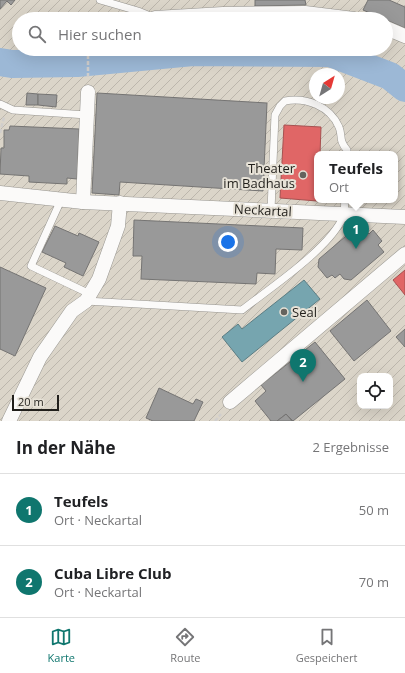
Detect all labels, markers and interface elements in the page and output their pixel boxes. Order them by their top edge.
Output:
search box [12,12,393,56]
icon: search [26,23,48,45]
text: Hier suchen [58,24,142,44]
north arrow [309,68,345,104]
popup [314,151,398,203]
text: Teufels [329,158,383,178]
place label: Theater im Badhaus [223,159,296,192]
marker: Theater im Badhaus [298,170,308,180]
text: Ort [329,178,349,196]
street label: Neckartal [234,199,292,221]
pin: 1 [343,216,369,249]
your location [218,232,238,252]
place label: Seal [292,303,317,321]
marker: Seal [279,307,289,317]
pin: 2 [290,349,316,382]
map controls [357,373,393,409]
button: locate [357,373,393,409]
scale bar [12,393,59,412]
text: 20 m [18,394,44,409]
text: In der Nähe [16,436,115,459]
text: 2 Ergebnisse [312,438,389,456]
text: Teufels [54,491,108,511]
text: 1 [25,501,33,519]
text: 50 m [359,501,389,519]
text: Ort · Neckartal [54,511,142,529]
text: Cuba Libre Club [54,563,171,583]
text: 2 [25,573,33,591]
text: 70 m [359,573,389,591]
text: Ort · Neckartal [54,583,142,601]
tab: Karte [48,626,75,665]
tab: Route [170,626,200,665]
tab: Gespeichert [296,626,357,665]

